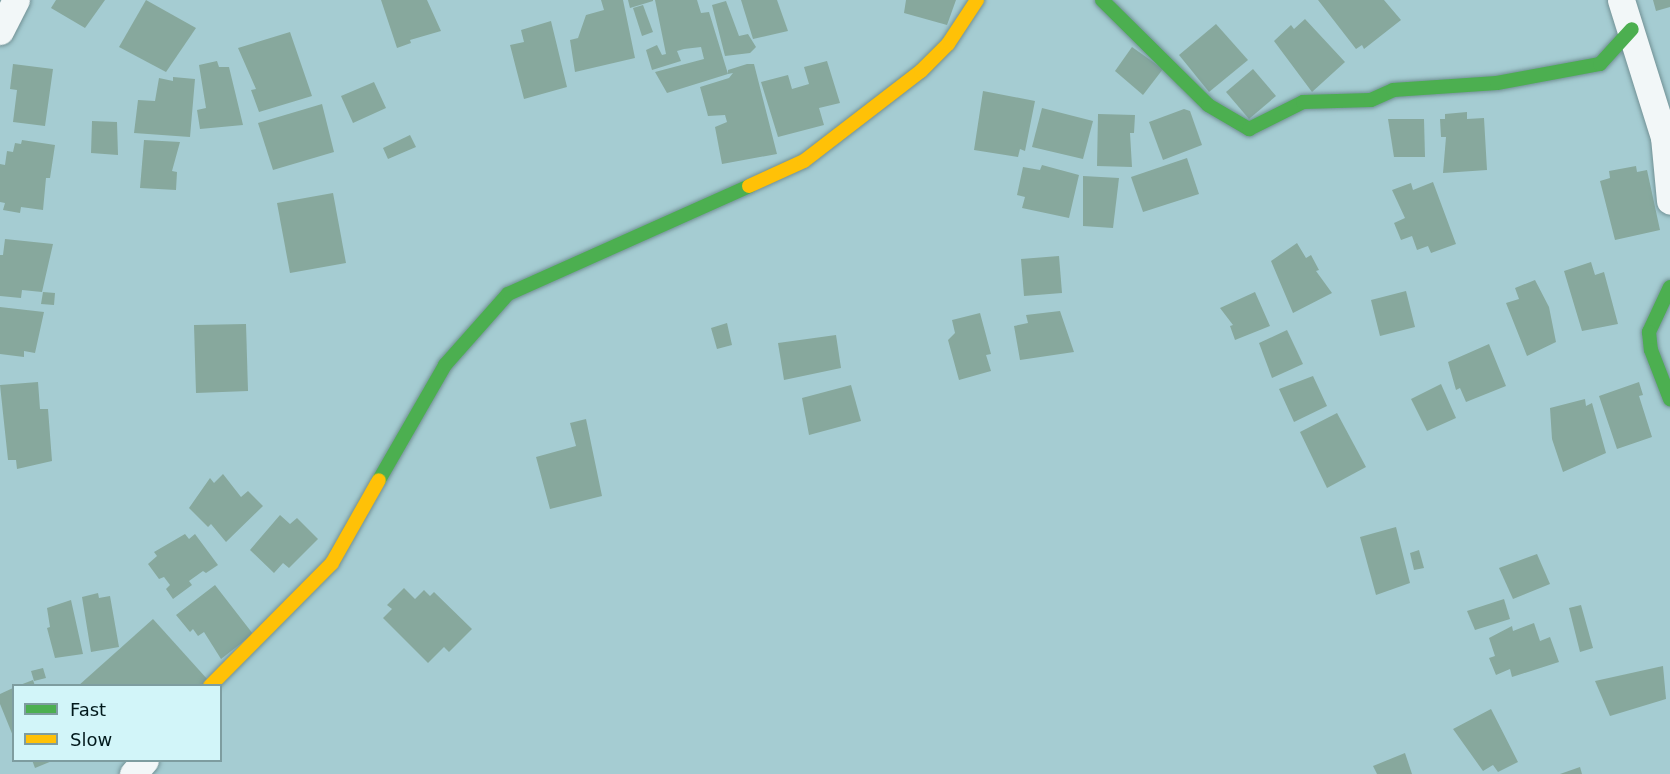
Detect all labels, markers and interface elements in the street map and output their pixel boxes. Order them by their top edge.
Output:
legend [12,684,222,762]
text: Fast [70,699,106,720]
text: Slow [70,729,112,750]

